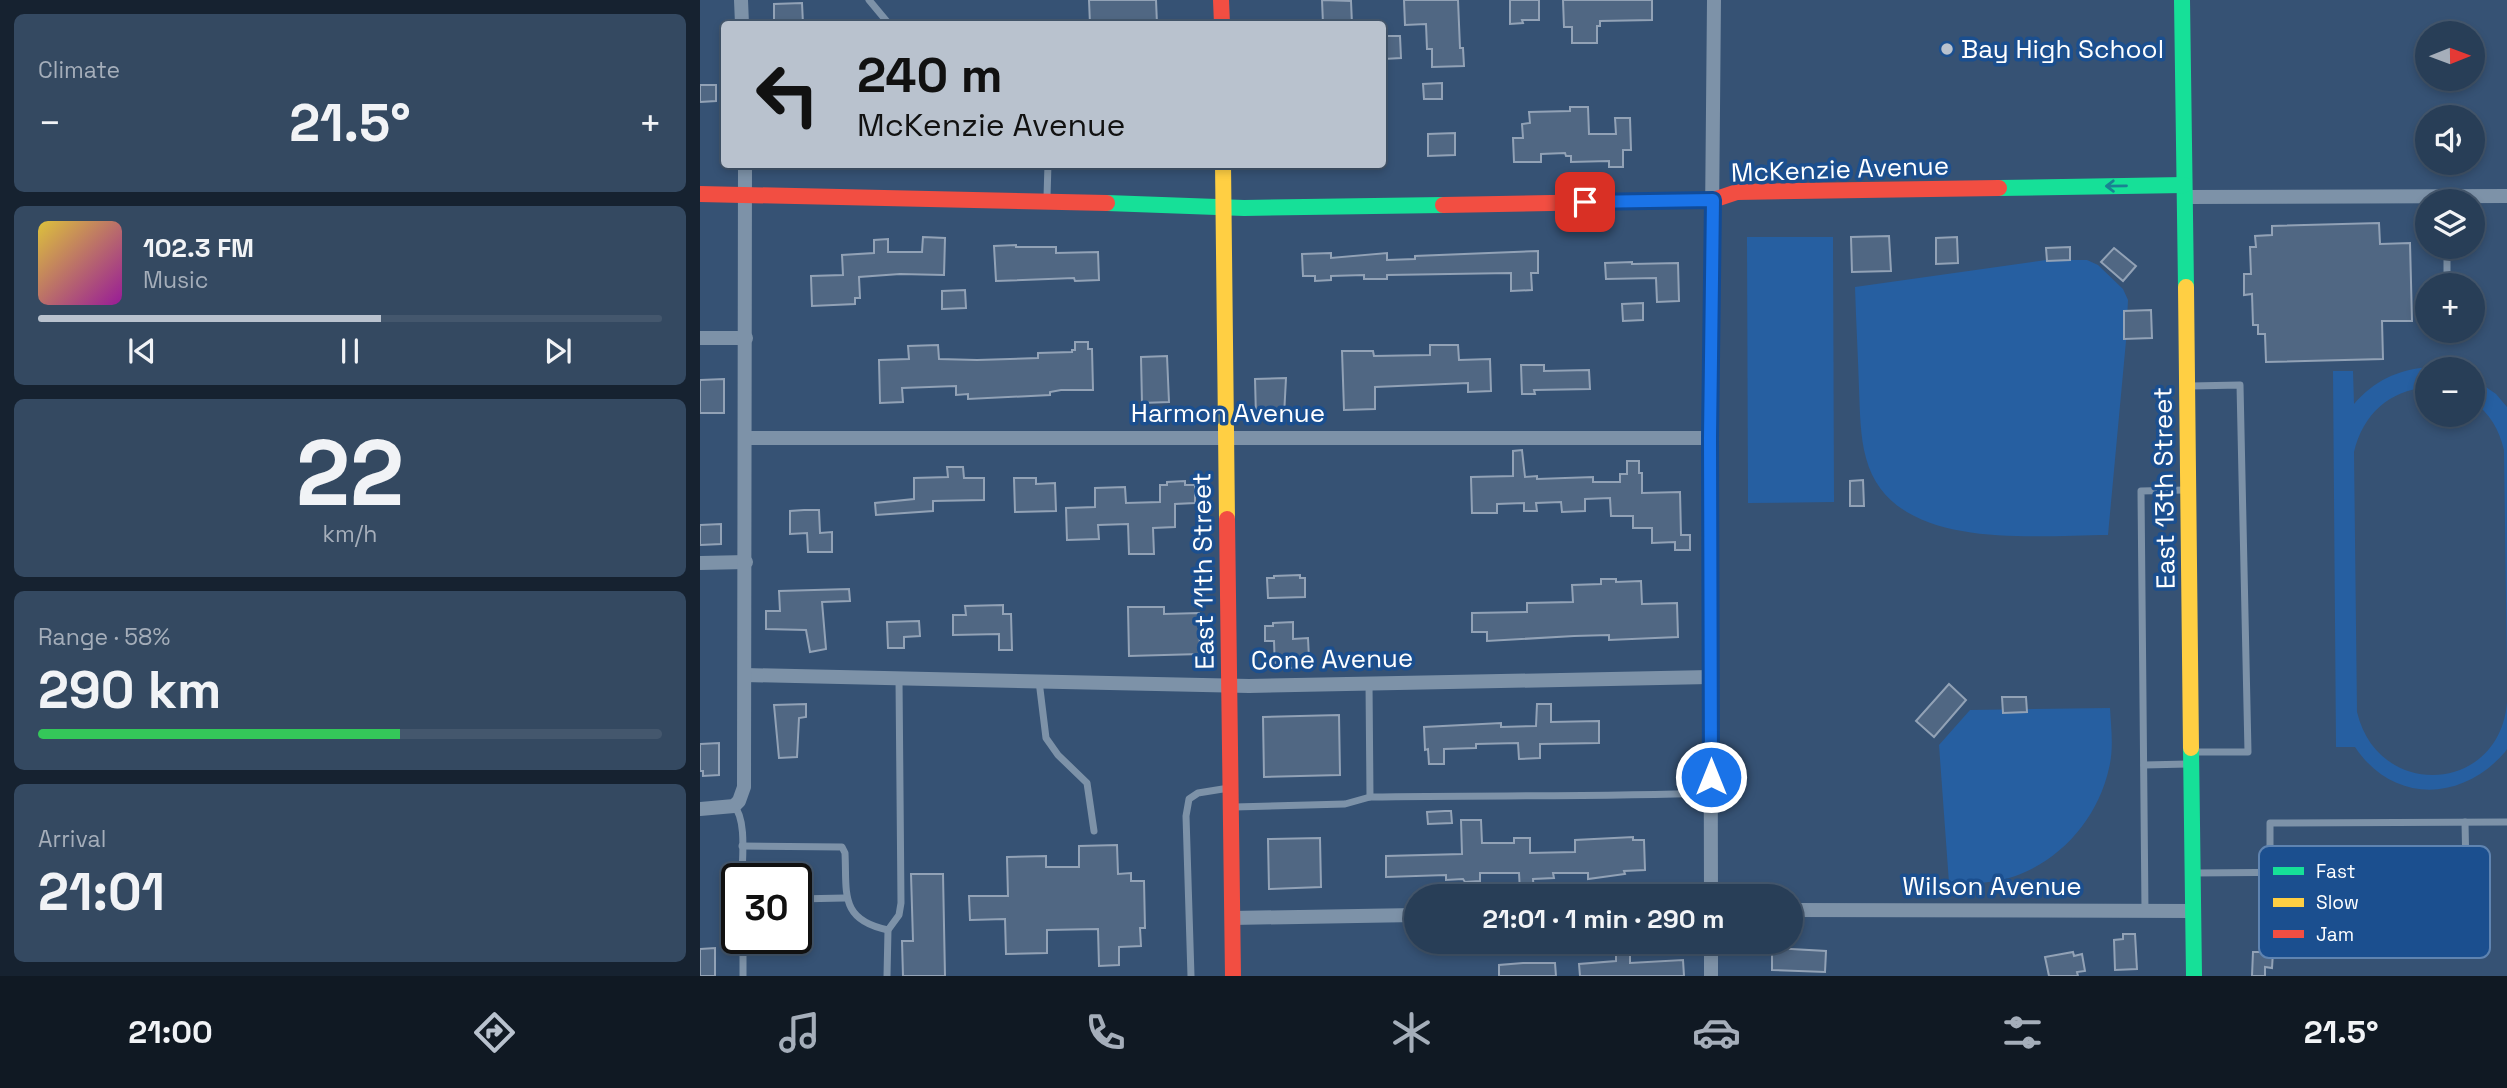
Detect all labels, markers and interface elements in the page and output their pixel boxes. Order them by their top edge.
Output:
north arrow [2415,21,2485,91]
map controls [2415,21,2485,427]
place label: Bay High School [1961,32,2164,66]
marker: Bay High School [1939,41,1955,57]
text: 240 m [857,44,1003,106]
icon: left [742,49,833,140]
text: Climate [38,55,120,85]
text: 21.5° [289,90,411,156]
text: − [38,99,62,147]
text: + [638,99,662,147]
text: McKenzie Avenue [857,105,1126,145]
button: sound [2415,105,2485,175]
street label: McKenzie Avenue [1730,148,1950,190]
pin [1555,172,1615,232]
one-way arrow [2104,179,2127,193]
icon: arrive [1566,183,1604,221]
button: layers [2415,189,2485,259]
text: 102.3 FM [143,231,254,265]
text: Music [143,265,208,295]
button: + [2415,273,2485,343]
icon: previous [123,332,161,370]
icon: pause [331,332,369,370]
icon: next [539,332,577,370]
button: − [2415,357,2485,427]
street label: East 13th Street [2145,387,2183,589]
street label: Harmon Avenue [1131,396,1325,430]
text: 22 [296,415,404,532]
street label: East 11th Street [1184,472,1222,670]
text: km/h [323,519,377,549]
text: Range · 58% [38,622,170,652]
street label: Cone Avenue [1251,641,1413,677]
text: 290 km [38,657,221,723]
position arrow [1674,740,1748,814]
text: Arrival [38,824,106,854]
legend [2259,846,2490,958]
text: 21:01 [38,859,165,925]
text: Fast [2316,859,2356,884]
speed limit sign: 30 [721,863,812,954]
street label: Wilson Avenue [1902,869,2082,903]
text: Slow [2316,890,2359,915]
text: 21:01 · 1 min · 290 m [1483,902,1724,936]
text: Jam [2316,922,2354,947]
icon: directions [470,1008,519,1057]
icon: music [775,1008,824,1057]
icon: phone [1081,1008,1130,1057]
icon: climate [1387,1008,1436,1057]
icon: car [1692,1008,1741,1057]
icon: filters [1998,1008,2047,1057]
text: 21:00 [128,1012,213,1052]
text: 21.5° [2304,1012,2379,1052]

